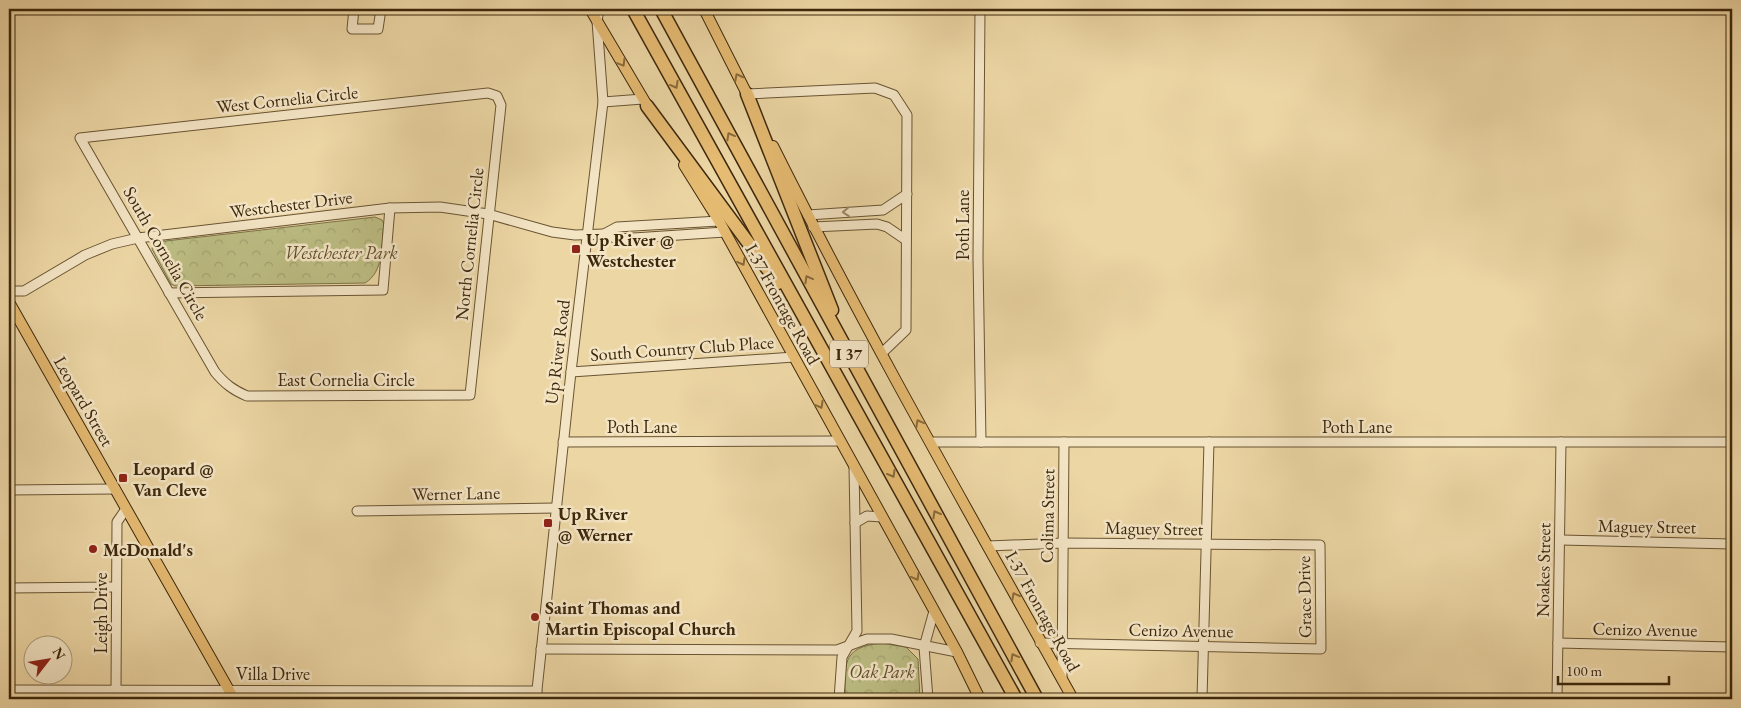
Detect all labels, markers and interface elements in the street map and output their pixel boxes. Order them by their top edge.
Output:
one-way arrow [615,58,625,67]
one-way arrow [734,73,745,82]
one-way arrow [669,79,679,88]
street label: West Cornelia Circle [215,80,359,118]
one-way arrow [727,133,737,142]
street label: North Cornelia Circle [450,167,488,321]
street label: South Cornelia Circle [118,182,214,324]
street label: Westchester Drive [228,185,354,223]
street label: Poth Lane [951,190,974,260]
one-way arrow [842,207,850,218]
place label: Up River @ Westchester [586,228,677,272]
street label: I-37 Frontage Road [740,240,826,369]
park label: Westchester Park [284,241,398,264]
marker: Up River @ Westchester [570,243,582,255]
one-way arrow [736,257,746,266]
one-way arrow [804,275,814,284]
street label: Up River Road [539,298,575,406]
street label: South Country Club Place [589,330,775,366]
road number: I 37 [830,340,868,368]
street label: Leopard Street [49,352,119,451]
street label: East Cornelia Circle [277,368,415,391]
one-way arrow [814,399,824,408]
street label: Poth Lane [607,415,677,438]
street label: Poth Lane [1322,415,1392,438]
one-way arrow [916,419,926,428]
place label: Leopard @ Van Cleve [133,457,214,501]
one-way arrow [886,468,896,477]
street label: Colima Street [1035,468,1059,563]
marker: Leopard @ Van Cleve [117,472,129,484]
street label: Werner Lane [412,481,500,505]
place label: Up River @ Werner [558,502,633,546]
one-way arrow [932,510,942,519]
street label: Maguey Street [1598,514,1697,538]
street label: Maguey Street [1105,516,1204,540]
marker: Up River @ Werner [542,517,554,529]
street label: Noakes Street [1531,522,1555,617]
place label: McDonald's [103,538,193,561]
marker: McDonald's [87,543,99,555]
street label: I-37 Frontage Road [1000,547,1086,676]
street label: Grace Drive [1292,556,1316,638]
street label: Leigh Drive [89,572,112,654]
one-way arrow [909,572,919,581]
one-way arrow [1011,592,1021,601]
place label: Saint Thomas and Martin Episcopal Church [545,596,736,640]
marker: Saint Thomas and Martin Episcopal Church [529,611,541,623]
street label: Cenizo Avenue [1592,617,1698,641]
street label: Cenizo Avenue [1128,618,1234,642]
north arrow [22,636,72,686]
text: N [49,644,70,663]
one-way arrow [1010,653,1020,662]
scale bar [1558,653,1670,685]
park label: Oak Park [849,660,915,683]
text: 100 m [1566,661,1603,680]
street label: Villa Drive [236,662,310,685]

